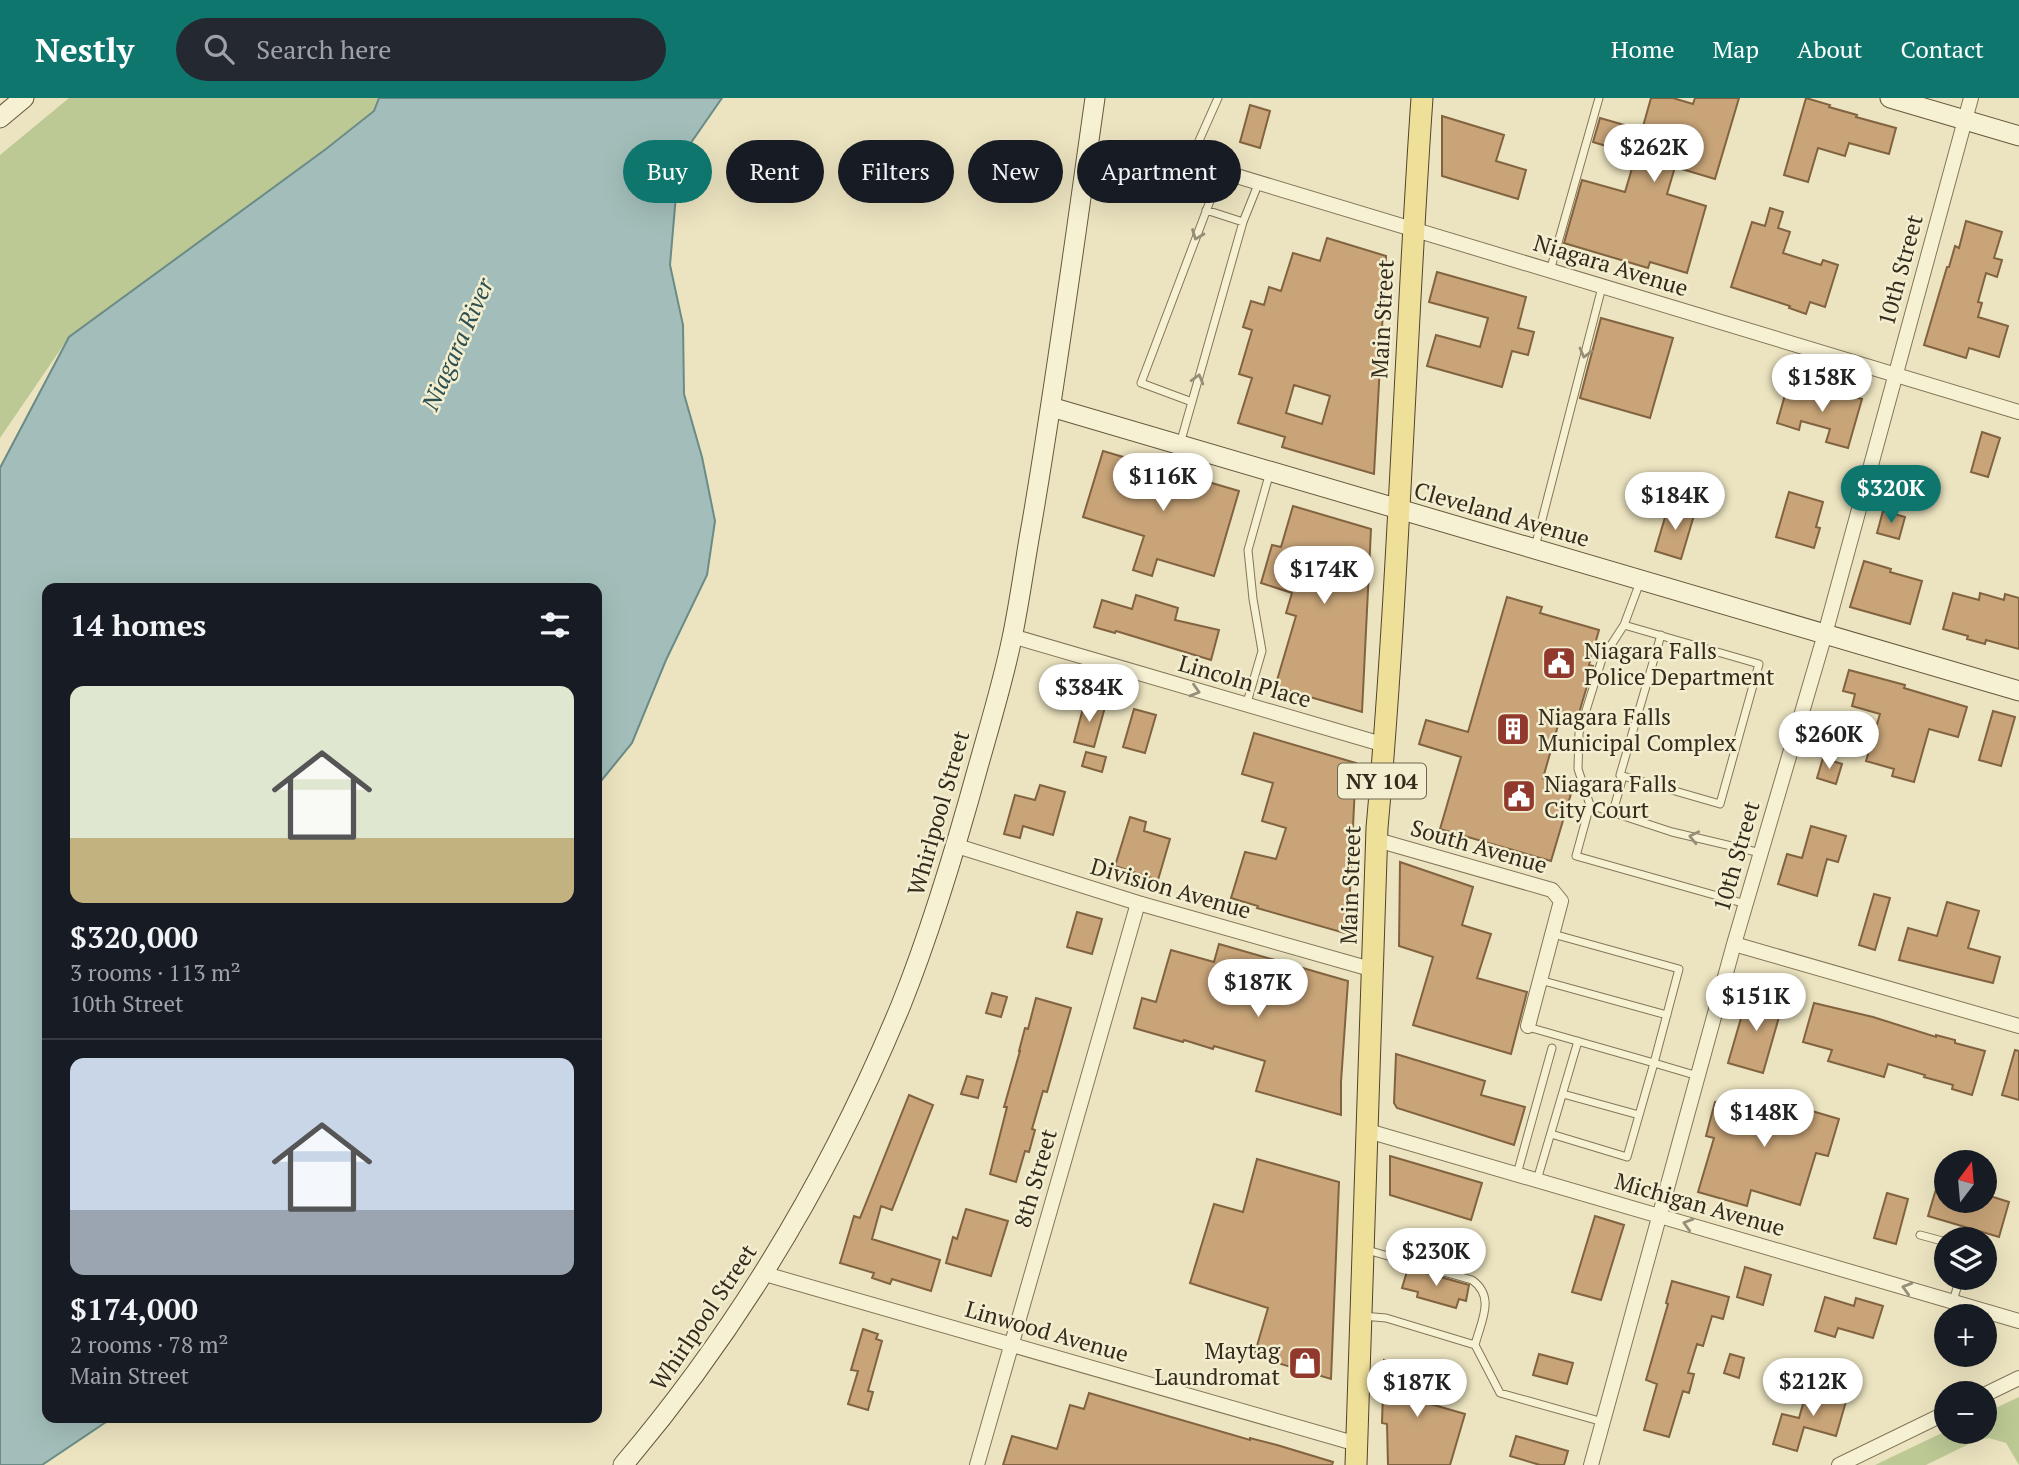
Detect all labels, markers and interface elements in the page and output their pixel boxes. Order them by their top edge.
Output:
search box [176,18,666,81]
text: Nestly [35,28,134,71]
icon: search [200,30,238,68]
text: Search here [256,32,391,66]
text: Home [1611,33,1675,65]
text: Map [1713,33,1759,65]
text: About [1797,33,1863,65]
text: Contact [1901,33,1984,65]
pin: $262K [1605,125,1703,184]
text: $262K [1620,131,1688,162]
chip: Buy [623,140,712,203]
chip: Rent [726,140,824,203]
chip: Filters [838,140,954,203]
chip: New [968,140,1063,203]
chip: Apartment [1077,140,1241,203]
street label: 10th Street [1870,211,1930,329]
street label: Niagara Avenue [1530,227,1692,303]
one-way arrow [1191,228,1205,240]
street label: Main Street [1363,258,1401,379]
water label: Niagara River [413,271,501,416]
one-way arrow [1579,347,1593,359]
pin: $158K [1773,354,1871,414]
text: $158K [1788,361,1856,392]
one-way arrow [1190,373,1205,385]
pin: $116K [1114,454,1212,513]
text: $116K [1129,460,1197,491]
pin: $320K [1842,466,1940,525]
pin: $184K [1626,472,1724,532]
text: $320K [1857,472,1925,503]
street label: Cleveland Avenue [1411,474,1593,554]
text: $184K [1641,479,1709,510]
pin: $174K [1275,546,1373,606]
text: $174K [1290,553,1358,584]
text: 14 homes [70,605,206,645]
icon: filters [536,606,574,644]
place label: Niagara Falls Police Department [1584,635,1775,692]
public building icon: Niagara Falls Police Department [1540,644,1578,682]
street label: Lincoln Place [1175,647,1315,715]
pin: $384K [1040,664,1138,724]
text: $384K [1055,671,1123,702]
one-way arrow [1189,682,1201,697]
place label: Niagara Falls Municipal Complex [1538,701,1736,758]
building icon: Niagara Falls Municipal Complex [1494,710,1532,748]
pin: $260K [1780,712,1878,771]
text: $260K [1795,718,1863,749]
street label: Whirlpool Street [900,727,976,899]
icon: home [259,732,385,858]
road number: NY 104 [1338,764,1426,798]
place label: Niagara Falls City Court [1544,768,1677,825]
public building icon: Niagara Falls City Court [1500,777,1538,815]
street label: 10th Street [1705,797,1767,915]
street label: South Avenue [1407,812,1551,880]
street label: Main Street [1332,824,1368,945]
one-way arrow [1688,831,1700,845]
street label: Division Avenue [1087,850,1255,926]
text: $320,000 [70,917,198,957]
text: 3 rooms · 113 m² [70,957,241,988]
pin: $187K [1209,960,1307,1019]
text: $187K [1224,966,1292,997]
pin: $151K [1707,974,1805,1033]
text: $151K [1722,980,1790,1011]
text: 10th Street [70,988,184,1019]
pin: $148K [1715,1090,1813,1149]
text: $148K [1730,1096,1798,1127]
icon: home [259,1104,385,1230]
street label: 8th Street [1006,1125,1064,1231]
north arrow [1934,1150,1997,1213]
map controls [1934,1150,1997,1444]
street label: Michigan Avenue [1611,1165,1789,1243]
one-way arrow [1682,1218,1694,1233]
button: layers [1934,1227,1997,1290]
pin: $230K [1387,1228,1485,1288]
text: $230K [1402,1235,1470,1266]
street label: Whirlpool Street [643,1237,764,1396]
one-way arrow [1901,1282,1913,1297]
text: $174,000 [70,1289,198,1329]
street label: Linwood Avenue [962,1293,1132,1369]
button: + [1934,1304,1997,1367]
text: 2 rooms · 78 m² [70,1329,229,1360]
place label: Maytag Laundromat [1155,1335,1281,1392]
shop icon: Maytag Laundromat [1286,1344,1324,1382]
pin: $212K [1764,1358,1862,1418]
text: Main Street [70,1360,189,1391]
pin: $187K [1368,1360,1466,1419]
text: $212K [1779,1365,1847,1396]
text: $187K [1383,1366,1451,1397]
button: − [1934,1381,1997,1444]

